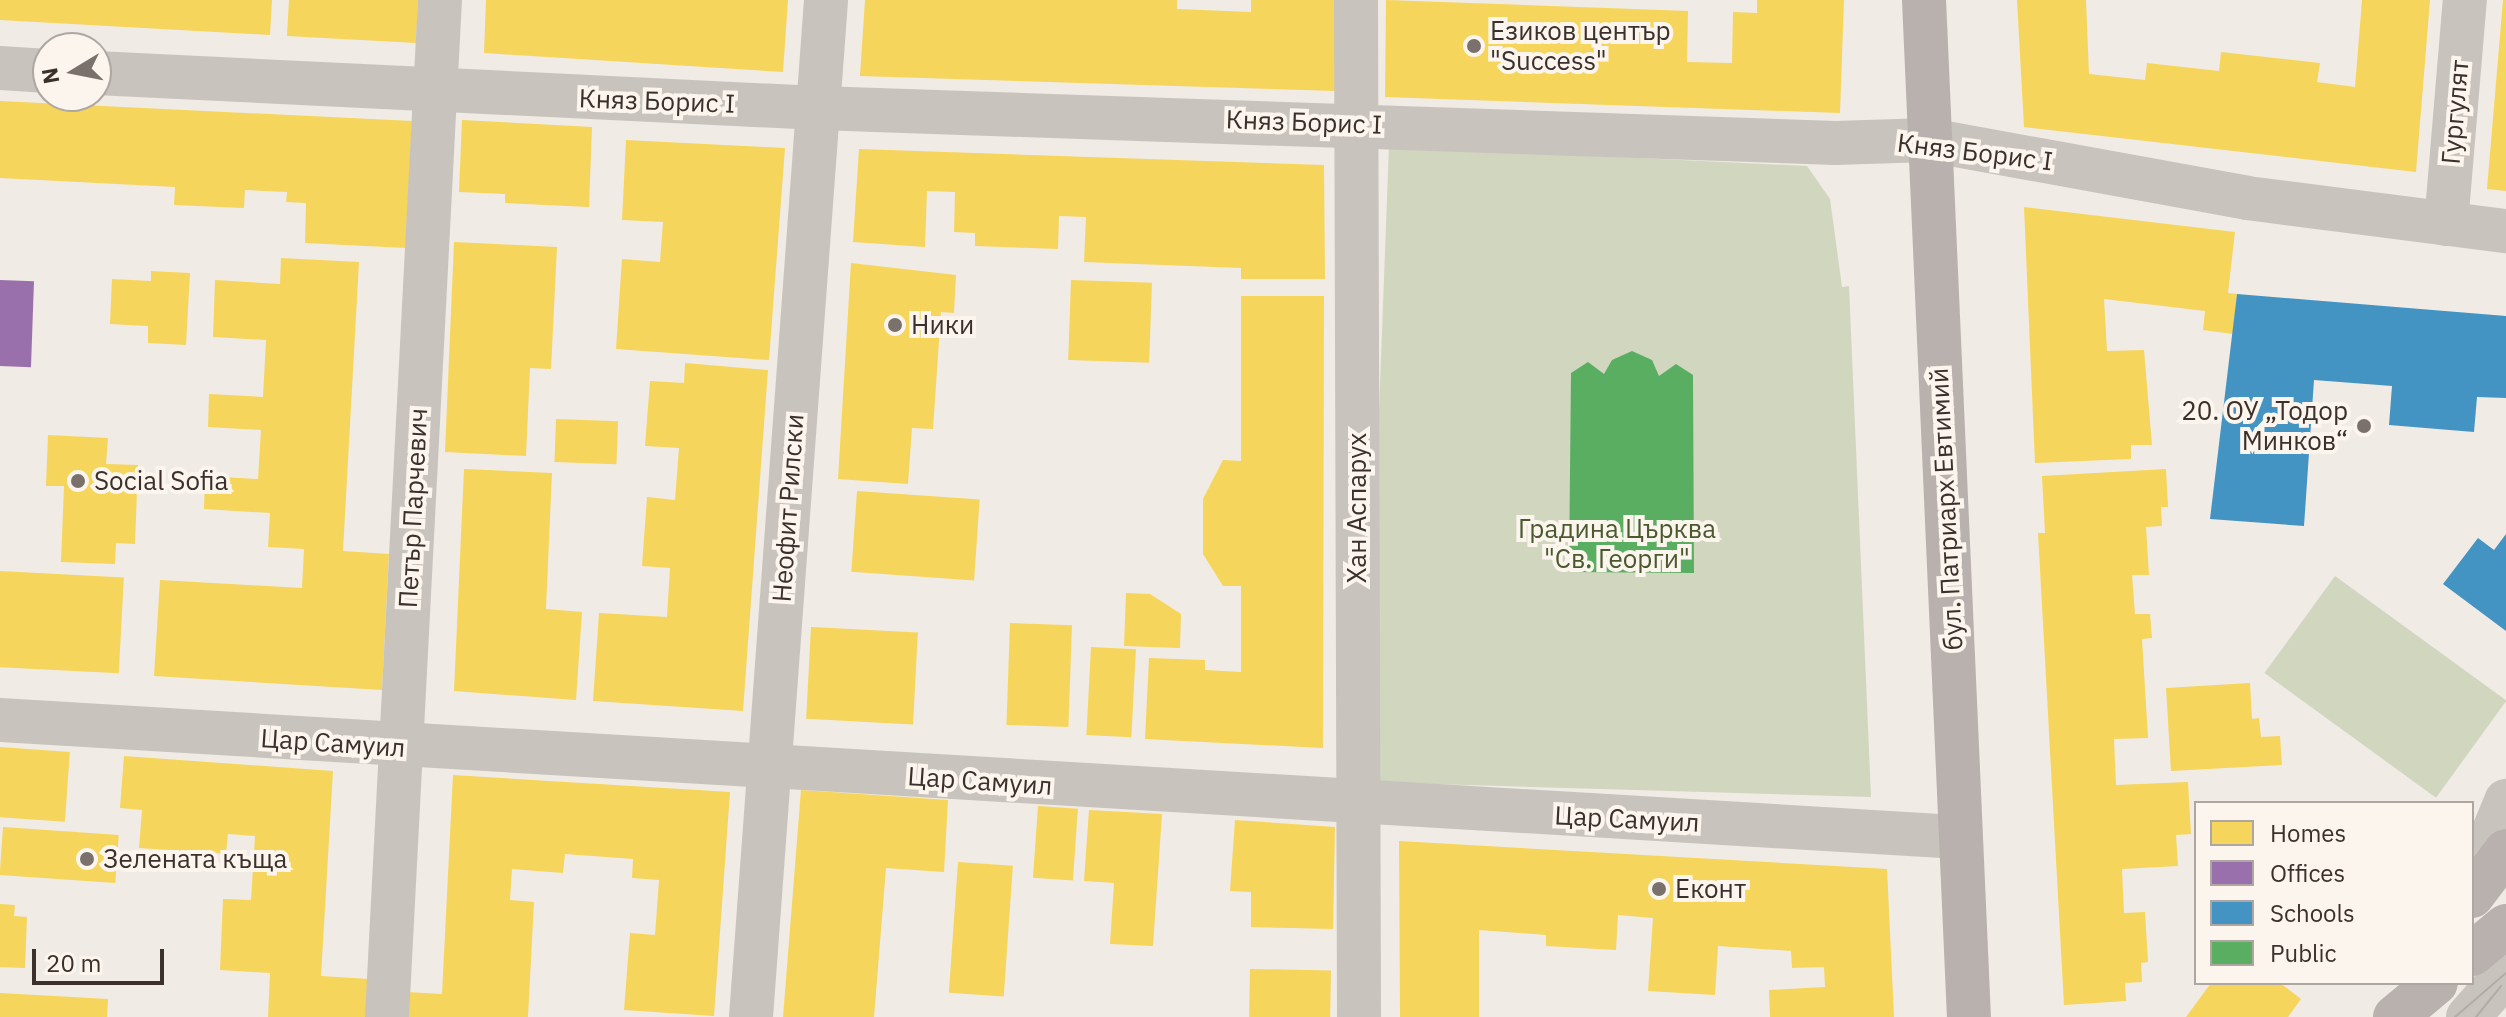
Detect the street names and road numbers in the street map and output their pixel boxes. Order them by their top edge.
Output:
street label: Гургулят [2435,58,2475,166]
street label: Княз Борис I [578,83,736,119]
street label: Княз Борис I [1225,104,1383,140]
street label: Княз Борис I [1895,127,2055,177]
street label: бул. Патриарх Евтимий [1923,367,1969,651]
street label: Петър Парчевич [392,407,434,609]
street label: Неофит Рилски [766,413,810,603]
street label: Хан Аспарух [1341,433,1373,583]
street label: Цар Самуил [260,722,406,764]
street label: Цар Самуил [907,760,1053,802]
street label: Цар Самуил [1554,800,1700,838]

